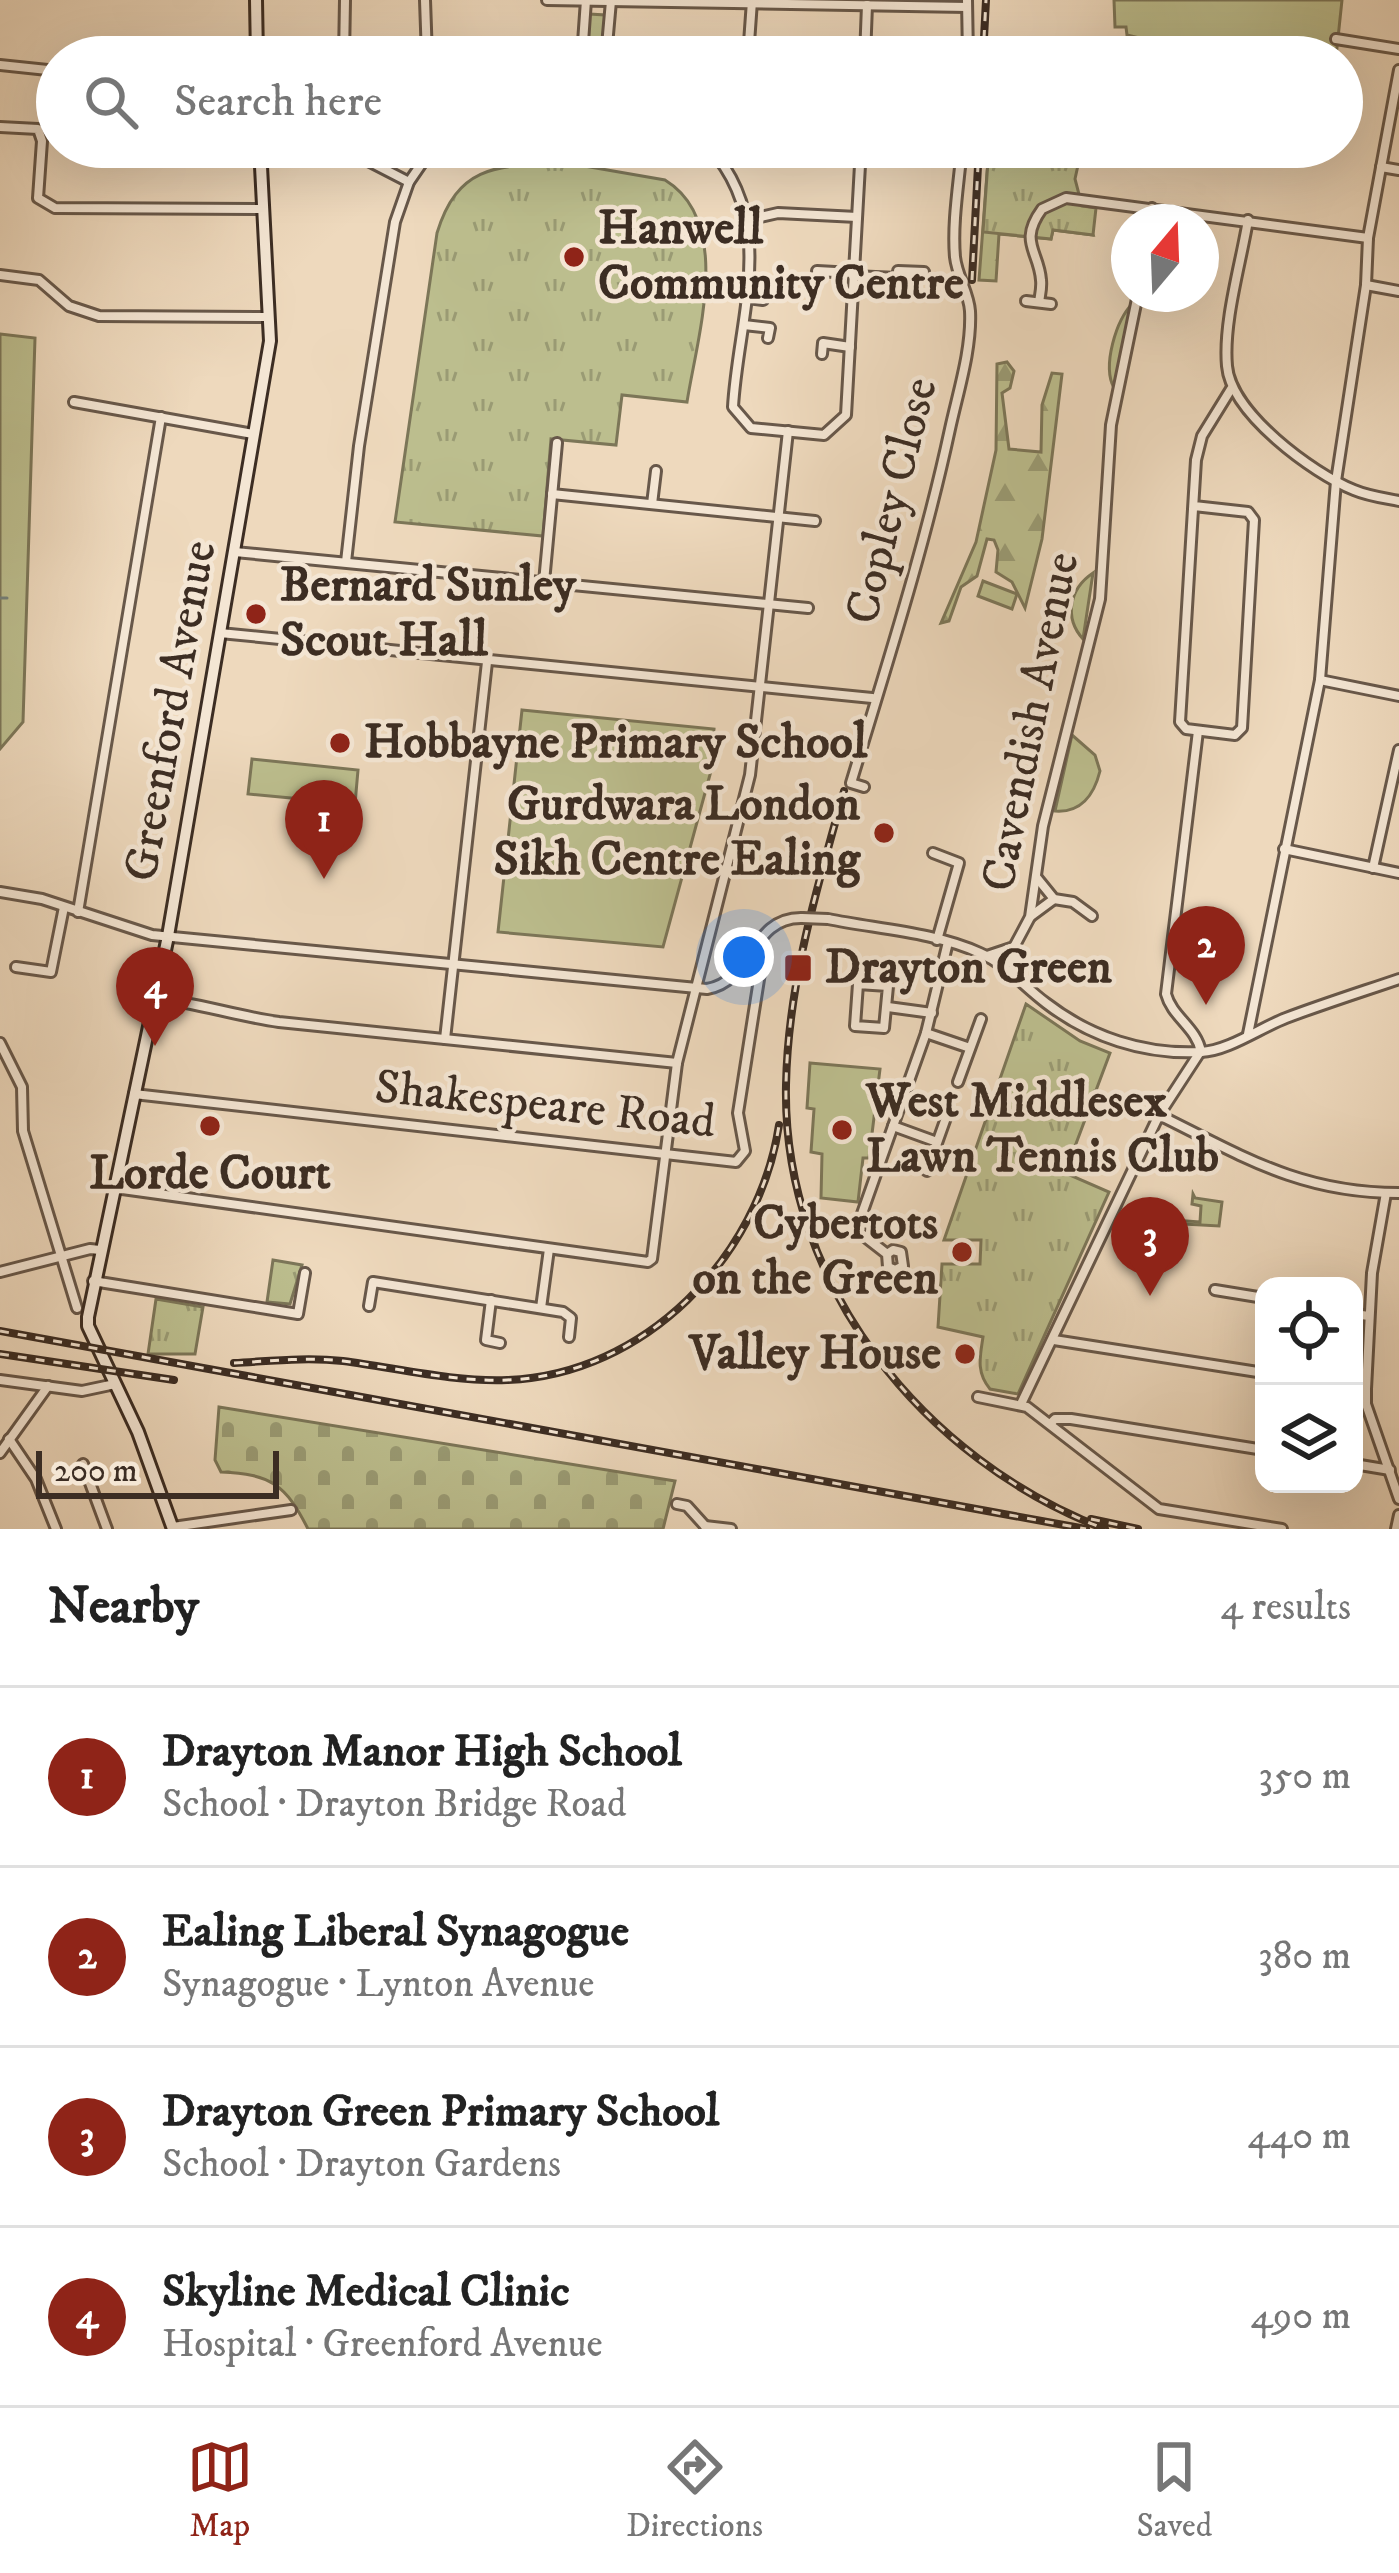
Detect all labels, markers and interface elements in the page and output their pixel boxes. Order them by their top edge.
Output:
search box [36,36,1363,168]
icon: search [78,69,144,135]
text: Search here [174,74,382,130]
place label: Hanwell Community Centre [598,199,964,314]
north arrow [1111,204,1219,312]
marker: Hanwell Community Centre [561,244,587,270]
street label: Copley Close [832,372,952,630]
street label: Greenford Avenue [112,536,230,886]
street label: Cavendish Avenue [969,547,1093,897]
place label: Bernard Sunley Scout Hall [280,556,577,671]
marker: Bernard Sunley Scout Hall [243,601,269,627]
place label: Hobbayne Primary School [364,713,868,773]
marker: Hobbayne Primary School [327,730,353,756]
place label: Gurdwara London Sikh Centre Ealing [494,775,862,890]
pin: 1 [285,780,363,879]
marker: Gurdwara London Sikh Centre Ealing [871,820,897,846]
pin: 2 [1167,906,1245,1005]
your location [714,927,774,987]
place label: Drayton Green [825,938,1113,998]
pin: 4 [116,947,194,1046]
marker: Drayton Green [782,952,814,984]
street label: Shakespeare Road [372,1057,718,1153]
place label: West Middlesex Lawn Tennis Club [865,1072,1219,1187]
marker: Lorde Court [197,1113,223,1139]
marker: West Middlesex Lawn Tennis Club [829,1117,855,1143]
place label: Lorde Court [89,1144,331,1204]
place label: Cybertots on the Green [692,1194,939,1309]
pin: 3 [1111,1197,1189,1296]
marker: Cybertots on the Green [949,1239,975,1265]
map controls [1255,1277,1363,1493]
button: locate [1255,1277,1363,1385]
place label: Valley House [688,1324,941,1384]
marker: Valley House [952,1341,978,1367]
button: layers [1255,1385,1363,1493]
scale bar [36,1445,279,1498]
text: 200 m [54,1451,138,1492]
text: Nearby [48,1575,199,1639]
text: 4 results [1221,1583,1351,1632]
text: Drayton Manor High School [162,1724,682,1780]
text: 1 [80,1752,94,1801]
text: 350 m [1258,1752,1351,1801]
text: School · Drayton Bridge Road [162,1780,627,1829]
text: Ealing Liberal Synagogue [162,1904,629,1960]
text: 2 [77,1932,97,1981]
text: 380 m [1258,1932,1351,1981]
text: Synagogue · Lynton Avenue [162,1960,595,2009]
text: Drayton Green Primary School [162,2084,719,2140]
text: 3 [80,2112,94,2161]
text: 440 m [1247,2112,1351,2161]
text: School · Drayton Gardens [162,2140,561,2189]
text: Skyline Medical Clinic [162,2264,570,2320]
text: 4 [76,2292,98,2341]
text: 490 m [1250,2292,1351,2341]
text: Hospital · Greenford Avenue [162,2320,603,2369]
tab: Map [187,2434,253,2547]
tab: Directions [626,2434,763,2547]
tab: Saved [1136,2434,1212,2547]

